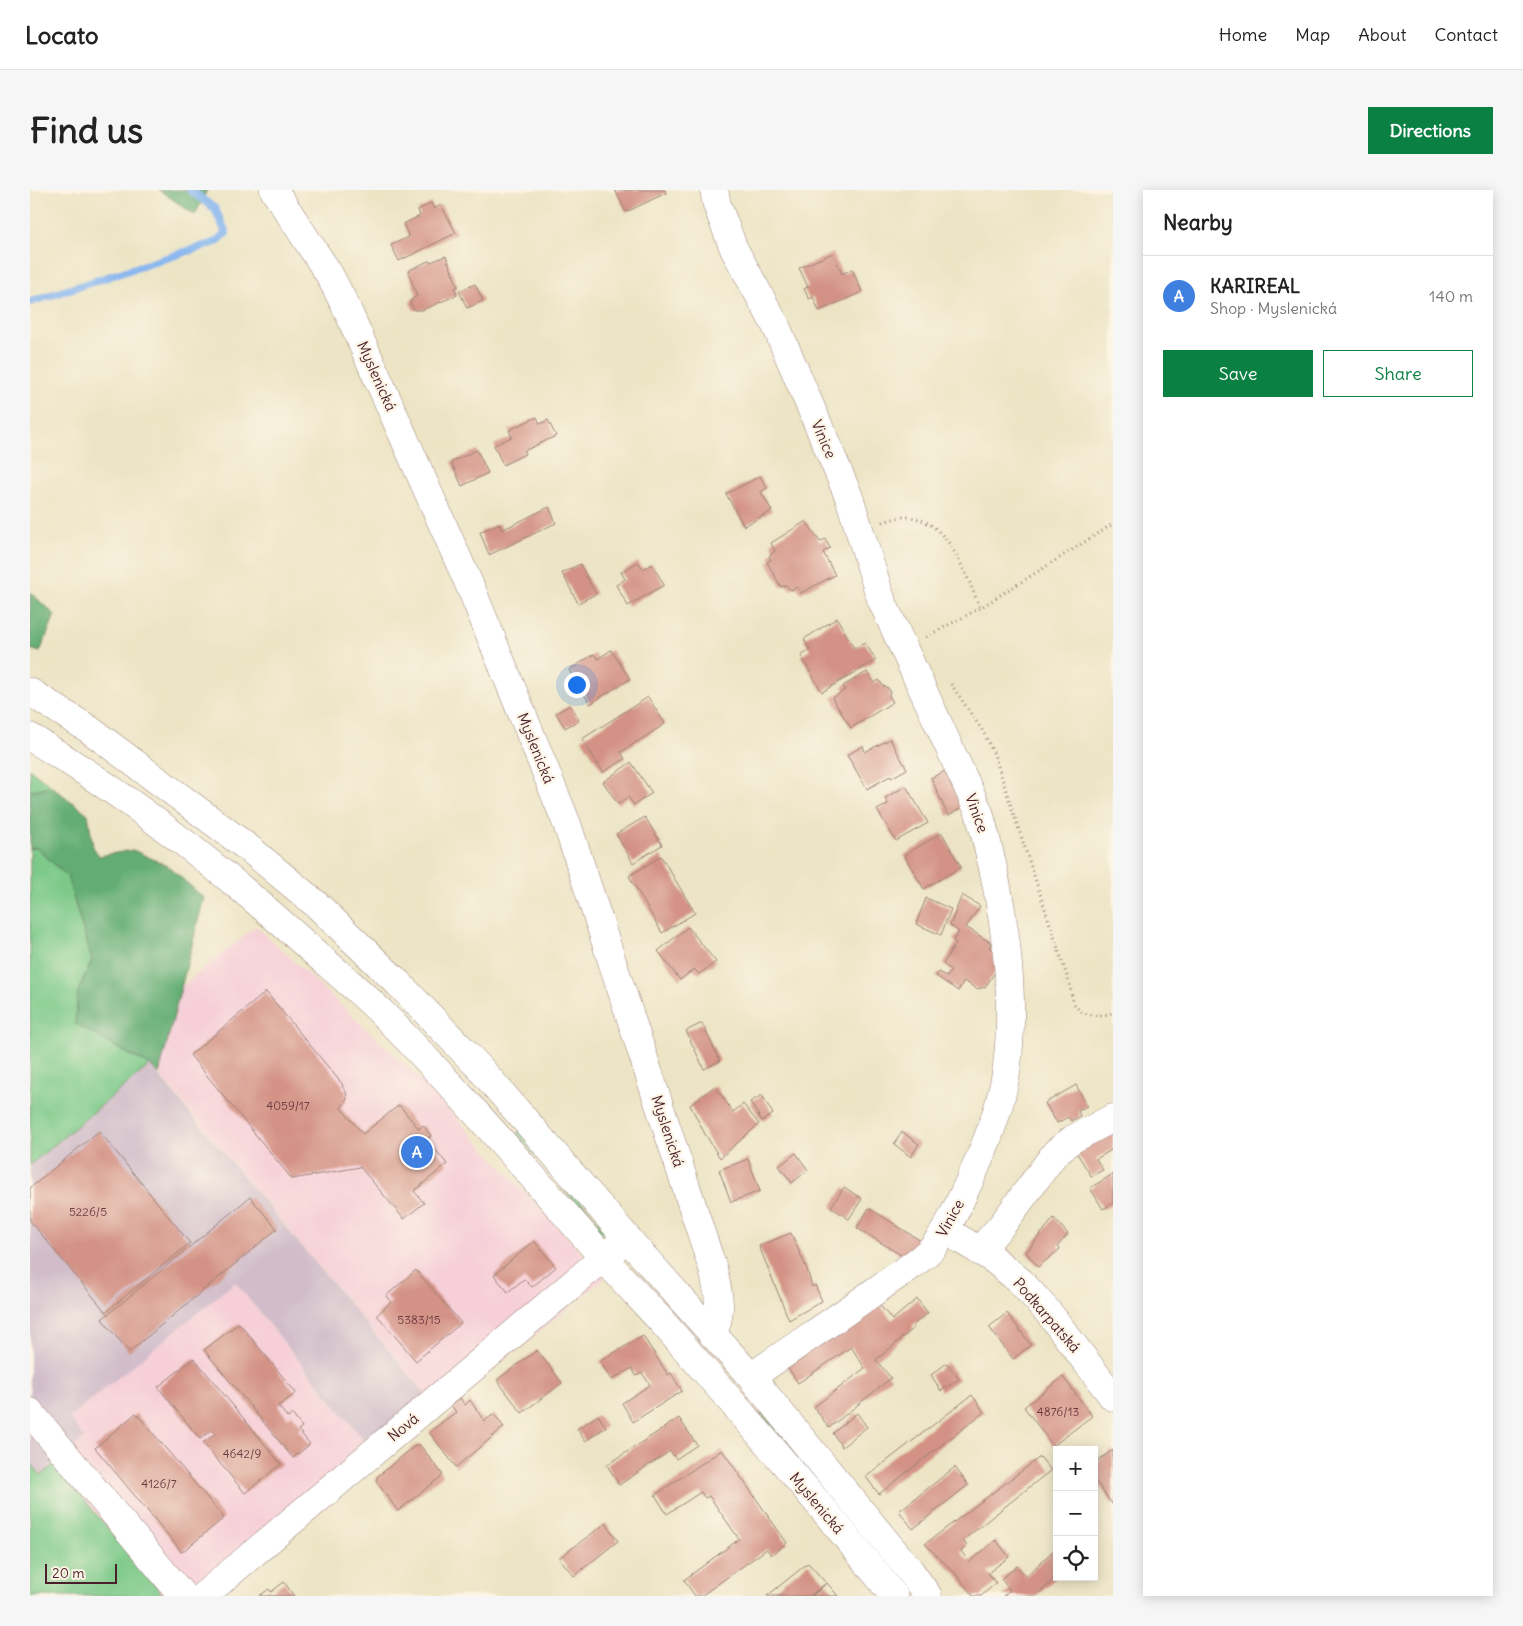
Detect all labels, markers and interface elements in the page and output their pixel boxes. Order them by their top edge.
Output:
text: Locato [25,20,99,50]
text: Home [1219,23,1267,46]
text: Map [1295,23,1330,46]
text: About [1358,23,1406,46]
text: Contact [1434,23,1498,46]
button: Directions [1368,107,1493,154]
text: Find us [30,108,143,152]
text: Nearby [1163,209,1233,236]
text: KARIREAL [1210,274,1300,298]
text: A [1174,286,1184,306]
text: 140 m [1429,286,1473,306]
text: Shop · Myslenická [1210,298,1337,318]
street label: Myslenická [353,338,401,414]
button: Save [1163,350,1313,397]
button: Share [1323,350,1473,397]
street label: Vinice [807,417,841,461]
your location [564,672,590,698]
street label: Myslenická [513,710,559,787]
street label: Vinice [961,791,993,835]
street label: Myslenická [647,1093,689,1170]
house number: 4059/17 [266,1098,310,1113]
pin: A [401,1133,433,1171]
street label: Vinice [932,1196,968,1240]
house number: 5226/5 [69,1204,107,1219]
street label: Podkarpatská [1009,1274,1085,1357]
house number: 5383/15 [397,1312,441,1327]
house number: 4876/13 [1037,1404,1079,1419]
street label: Nová [384,1408,423,1445]
house number: 4642/9 [223,1446,261,1461]
map controls [1053,1446,1098,1581]
button: + [1053,1446,1098,1491]
street label: Myslenická [786,1468,849,1538]
house number: 4126/7 [141,1476,177,1491]
button: − [1053,1491,1098,1536]
button: locate [1053,1536,1098,1581]
scale bar [45,1561,118,1584]
text: 20 m [52,1564,85,1582]

